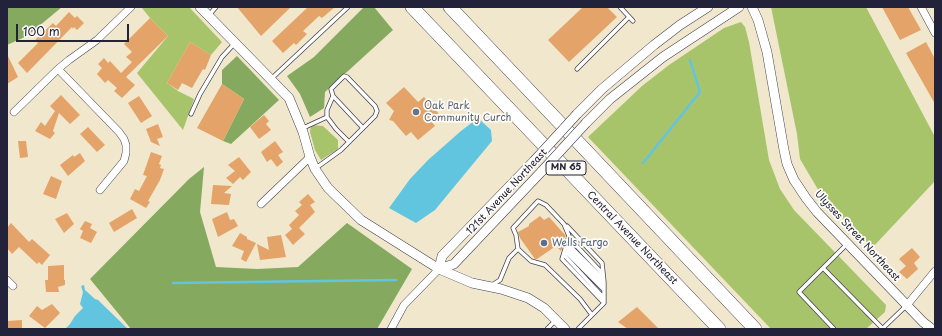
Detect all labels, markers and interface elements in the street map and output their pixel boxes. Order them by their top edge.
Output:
scale bar [18,16,131,42]
text: 100 m [23,22,60,40]
place label: Oak Park Community Curch [424,100,511,124]
marker: Oak Park Community Curch [411,107,421,117]
street label: 121st Avenue Northeast [464,147,550,237]
road number: MN 65 [546,161,586,175]
street label: Ulysses Street Northeast [812,188,902,284]
street label: Central Avenue Northeast [584,189,680,287]
place label: Wells Fargo [552,237,608,249]
marker: Wells Fargo [539,238,549,248]

